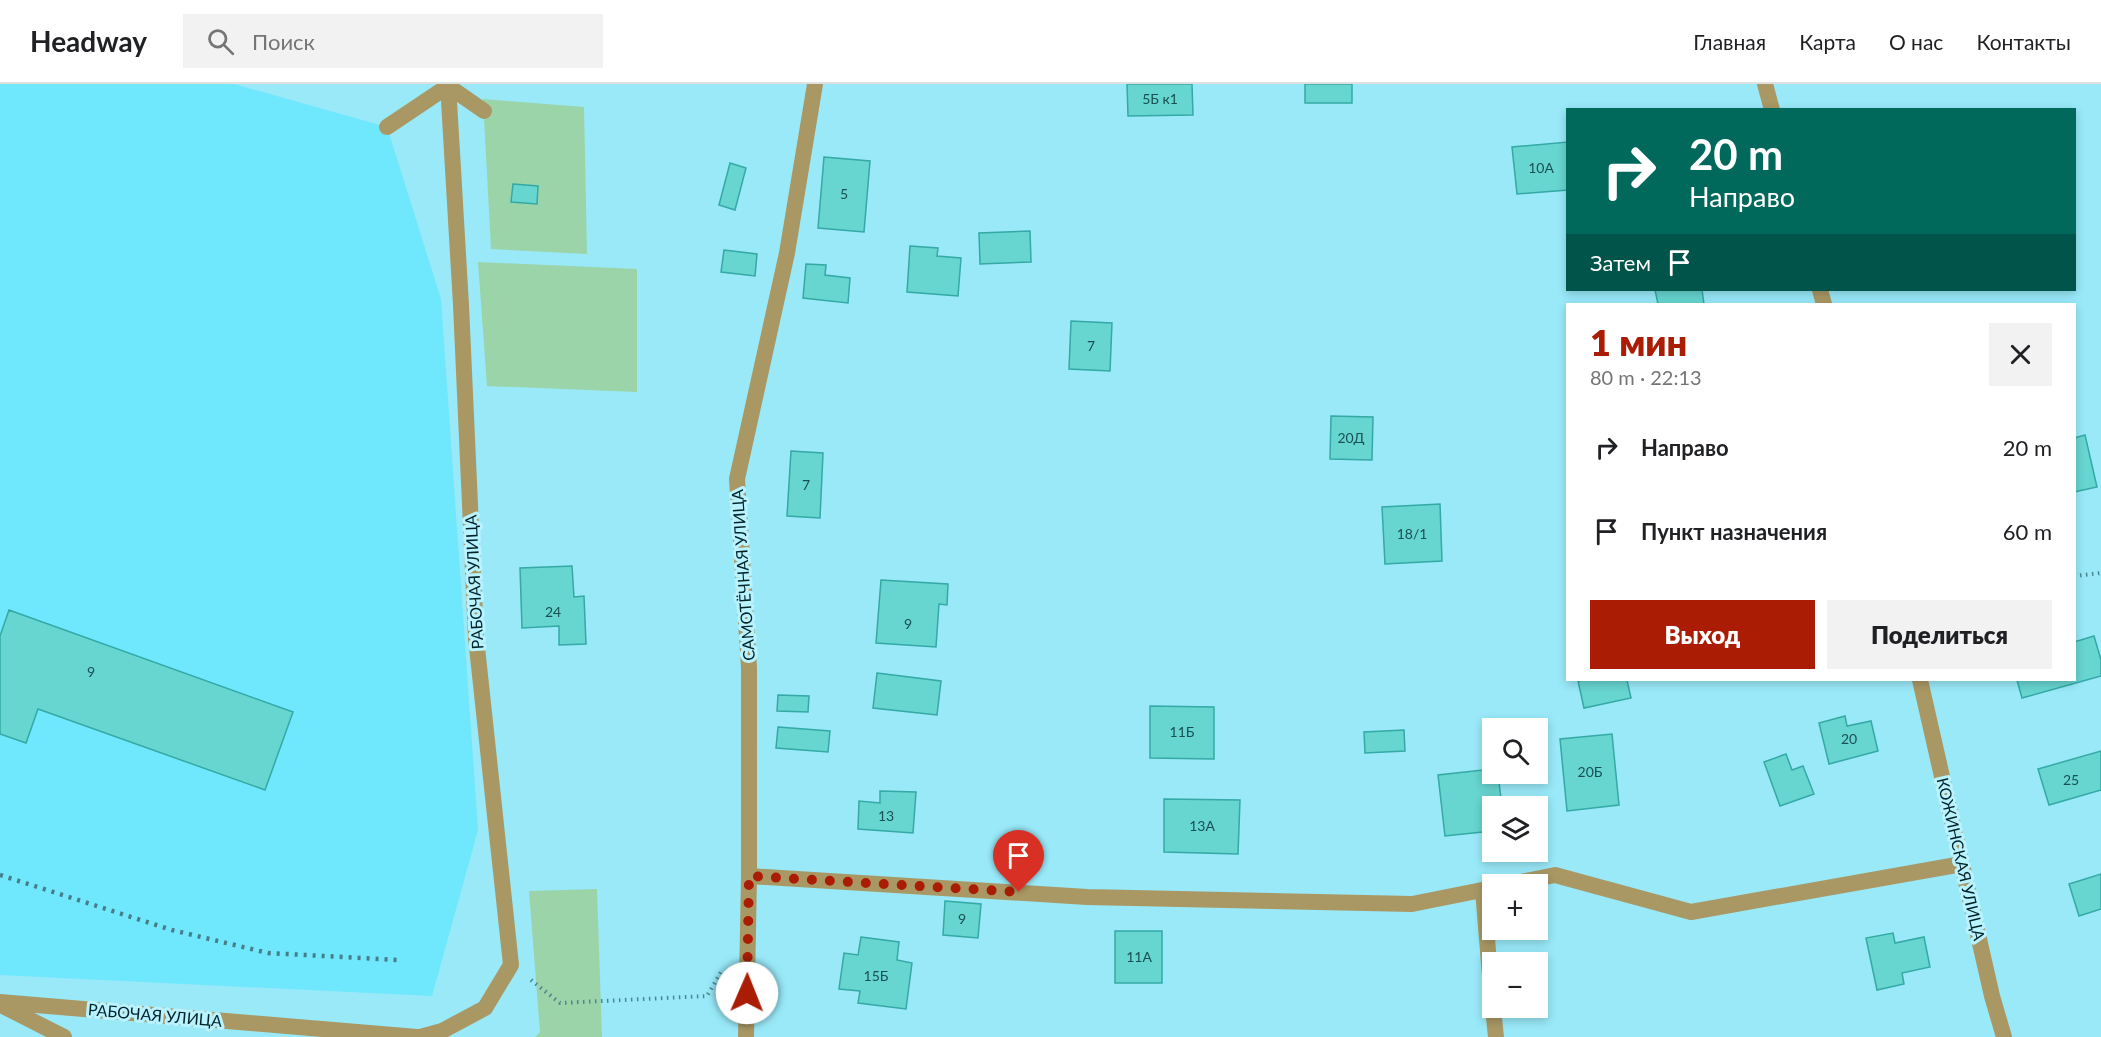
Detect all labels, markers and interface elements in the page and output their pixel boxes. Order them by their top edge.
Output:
search box [183,14,603,68]
text: Headway [30,24,147,58]
icon: search [204,25,237,58]
text: Поиск [252,28,315,55]
text: Главная [1693,29,1766,54]
text: Карта [1799,29,1856,54]
text: О нас [1889,29,1943,54]
text: Контакты [1976,29,2071,54]
house number: 5Б к1 [1142,90,1178,107]
text: 20 m [1689,129,1783,179]
icon: right [1590,132,1668,210]
house number: 10А [1528,159,1554,176]
text: Направо [1689,180,1795,213]
house number: 5 [840,185,848,202]
icon: arrive [1663,246,1696,279]
text: Затем [1590,249,1651,276]
text: 1 мин [1590,320,1687,364]
button: close [1989,323,2052,386]
house number: 7 [1087,337,1095,354]
text: 80 m · 22:13 [1590,365,1702,389]
house number: 20Д [1337,429,1365,446]
icon: right [1590,431,1623,464]
text: Направо [1641,434,1729,461]
text: 20 m [2003,434,2052,461]
house number: 7 [802,476,810,493]
street label: САМОТЁЧНАЯ УЛИЦА [727,488,758,661]
street label: РАБОЧАЯ УЛИЦА [460,514,487,650]
icon: arrive [1590,515,1623,548]
text: Пункт назначения [1641,518,1827,545]
text: 60 m [2003,518,2052,545]
house number: 18/1 [1397,525,1427,542]
button: Выход [1590,600,1815,669]
button: Поделиться [1827,600,2052,669]
house number: 24 [545,603,561,620]
house number: 9 [904,615,912,632]
house number: 9 [87,663,95,680]
map controls [1482,718,1548,1018]
button: search [1482,718,1548,784]
house number: 11Б [1170,723,1195,740]
house number: 20 [1841,730,1857,747]
house number: 20Б [1578,763,1603,780]
house number: 25 [2063,771,2079,788]
street label: КОЖИНСКАЯ УЛИЦА [1933,776,1990,942]
button: layers [1482,796,1548,862]
house number: 13 [878,807,894,824]
house number: 13А [1189,817,1215,834]
pin [993,830,1044,892]
icon: arrive [1002,839,1035,872]
button: + [1482,874,1548,940]
house number: 9 [958,910,966,927]
house number: 11А [1126,948,1152,965]
button: − [1482,952,1548,1018]
position arrow [715,961,779,1025]
house number: 15Б [864,967,889,984]
street label: РАБОЧАЯ УЛИЦА [87,999,223,1030]

